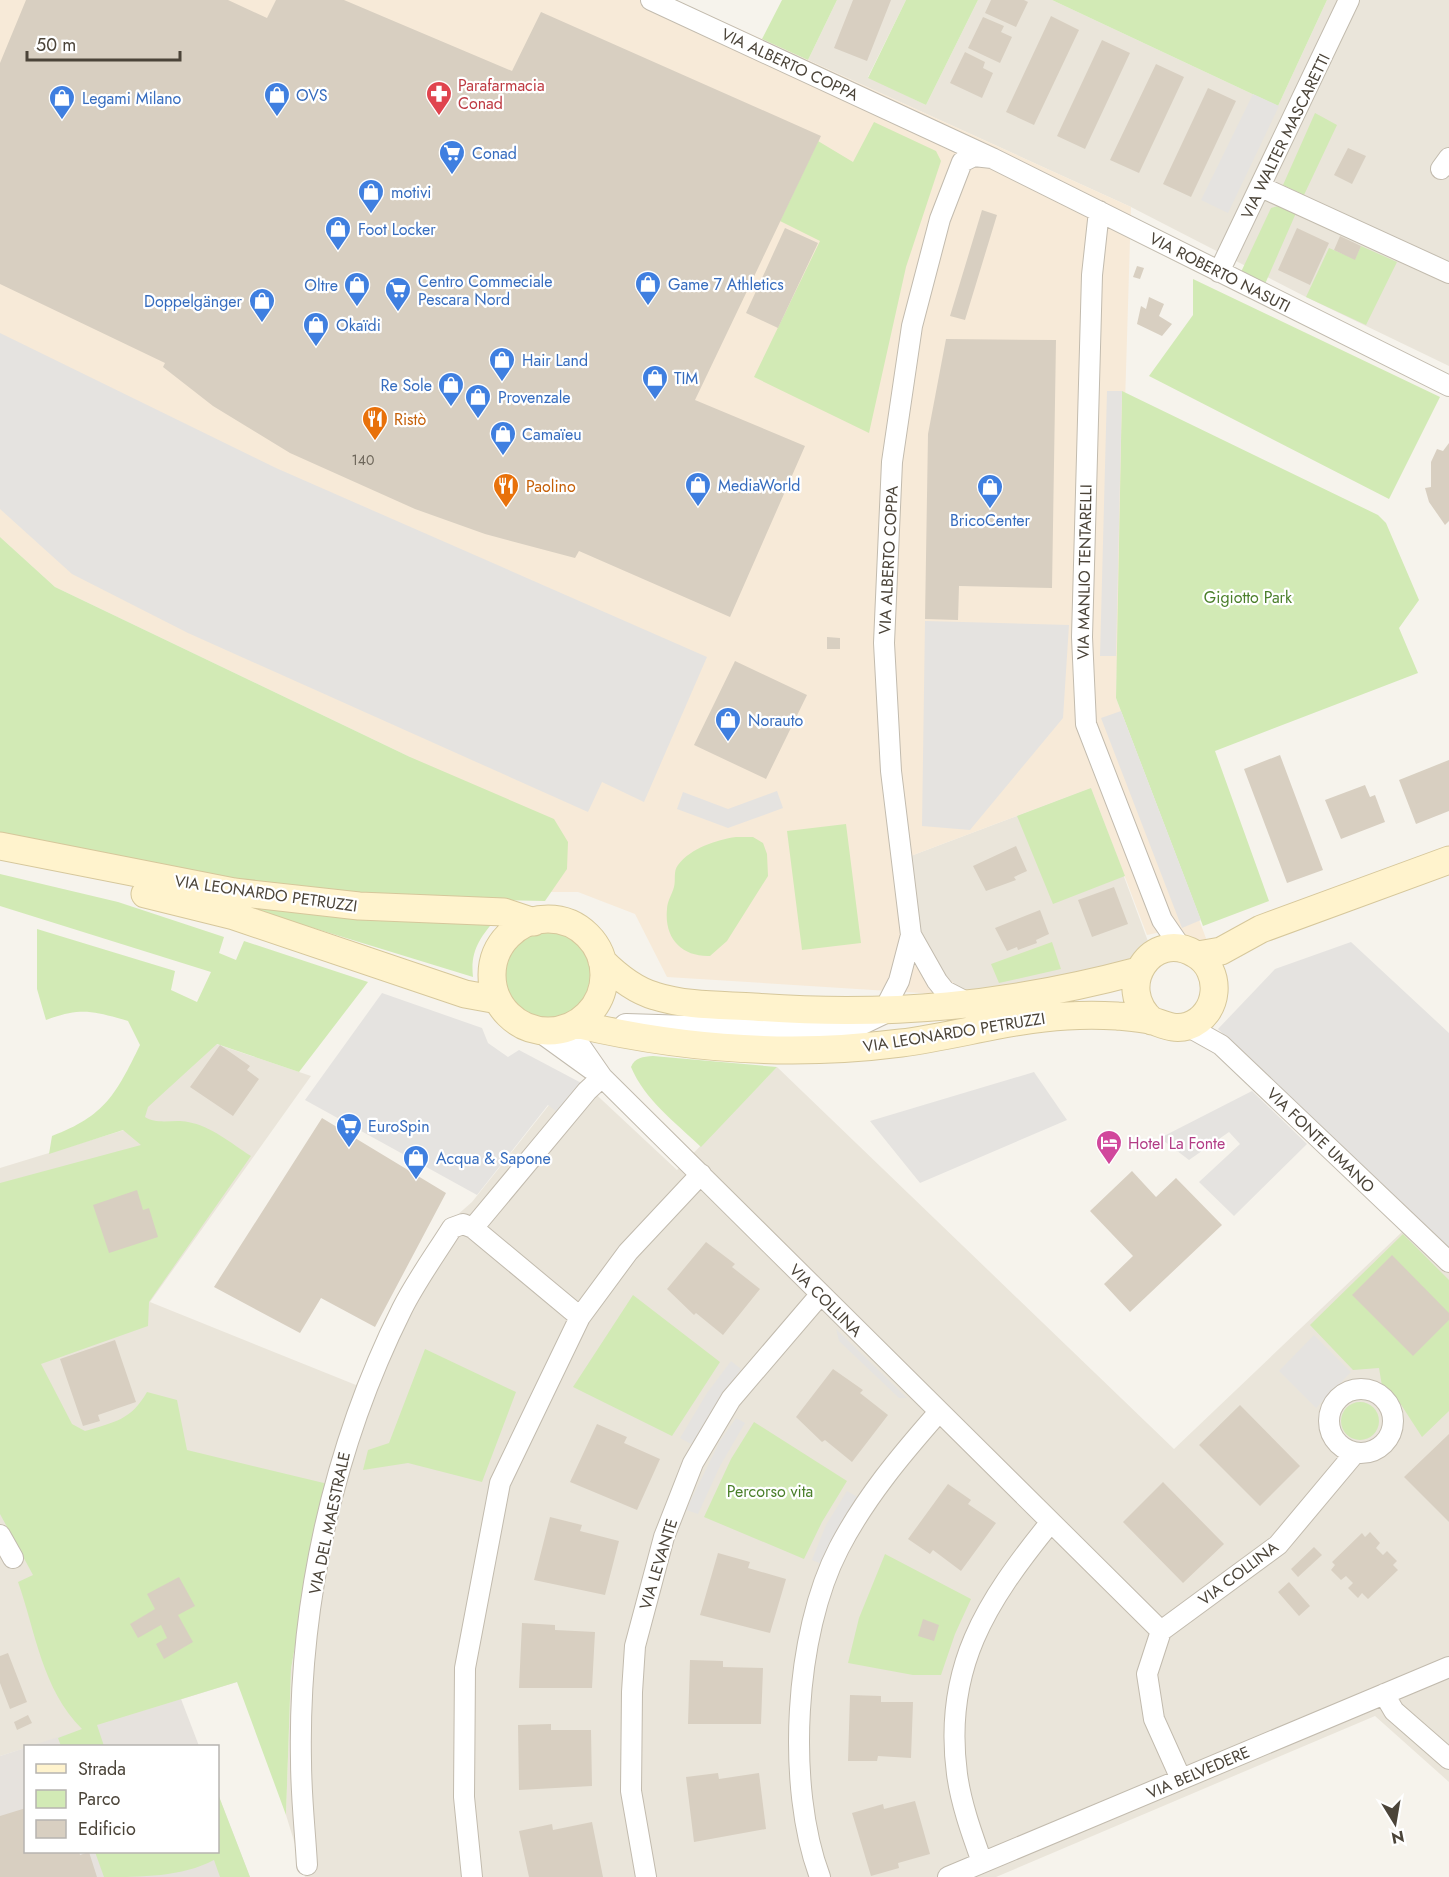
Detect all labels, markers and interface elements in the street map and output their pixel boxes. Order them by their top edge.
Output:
street label: VIA ALBERTO COPPA [717,23,863,107]
scale bar [27,24,180,62]
text: 50 m [36,32,76,58]
street label: VIA WALTER MASCARETTI [1235,50,1336,223]
place label: Parafarmacia Conad [458,74,545,115]
pharmacy icon: Parafarmacia Conad [424,79,454,117]
shop icon: OVS [262,80,292,118]
shop icon: Legami Milano [47,83,77,121]
place label: OVS [296,84,328,107]
place label: Legami Milano [82,87,182,110]
supermarket icon: Conad [437,138,467,176]
place label: Conad [472,142,517,165]
shop icon: motivi [356,177,386,215]
place label: motivi [391,181,431,204]
shop icon: Foot Locker [323,214,353,252]
place label: Foot Locker [358,218,436,241]
street label: VIA ROBERTO NASUTI [1145,227,1294,318]
shop icon: Game 7 Athletics [633,269,663,307]
shop icon: Oltre [342,270,372,308]
place label: Centro Commeciale Pescara Nord [418,270,553,311]
place label: Game 7 Athletics [668,273,784,296]
place label: Oltre [304,274,338,297]
supermarket icon: Centro Commeciale Pescara Nord [383,275,413,313]
shop icon: Doppelgänger [247,286,277,324]
place label: Doppelgänger [144,290,243,313]
shop icon: Okaïdi [301,310,331,348]
place label: Okaïdi [336,314,381,337]
shop icon: Hair Land [487,345,517,383]
place label: Hair Land [522,349,588,372]
shop icon: TIM [640,363,670,401]
place label: TIM [674,367,698,390]
shop icon: Re Sole [436,370,466,408]
place label: Re Sole [381,374,432,397]
shop icon: Provenzale [463,382,493,420]
place label: Provenzale [498,386,571,409]
restaurant icon: Ristò [360,404,390,442]
place label: Ristò [394,408,426,431]
shop icon: Camaïeu [488,419,518,457]
place label: Camaïeu [522,423,582,446]
house number: 140 [352,450,374,470]
shop icon: MediaWorld [683,470,713,508]
restaurant icon: Paolino [491,471,521,509]
shop icon: BricoCenter [975,472,1005,510]
place label: MediaWorld [718,474,800,497]
place label: Paolino [526,475,576,498]
street label: VIA MANLIO TENTARELLI [1071,484,1098,660]
street label: VIA ALBERTO COPPA [873,485,904,635]
place label: BricoCenter [950,509,1031,532]
park label: Gigiotto Park [1204,586,1293,609]
shop icon: Norauto [713,705,743,743]
place label: Norauto [748,709,804,732]
street label: VIA LEONARDO PETRUZZI [173,869,359,918]
street label: VIA LEONARDO PETRUZZI [861,1007,1047,1058]
street label: VIA FONTE UMANO [1261,1083,1380,1198]
supermarket icon: EuroSpin [334,1111,364,1149]
place label: EuroSpin [368,1115,430,1138]
hotel icon: Hotel La Fonte [1094,1128,1124,1166]
place label: Hotel La Fonte [1128,1132,1225,1155]
shop icon: Acqua & Sapone [401,1143,431,1181]
place label: Acqua & Sapone [436,1147,551,1170]
street label: VIA COLLINA [784,1259,868,1342]
street label: VIA DEL MAESTRALE [303,1450,356,1597]
park label: Percorso vita [727,1480,813,1503]
street label: VIA LEVANTE [634,1516,683,1612]
street label: VIA COLLINA [1194,1535,1283,1611]
street label: VIA BELVEDERE [1143,1740,1253,1805]
legend [24,1745,219,1853]
text: Strada [78,1756,126,1782]
text: Parco [78,1786,120,1812]
north arrow [1365,1793,1425,1853]
text: Edificio [78,1816,136,1842]
text: N [1389,1825,1406,1850]

